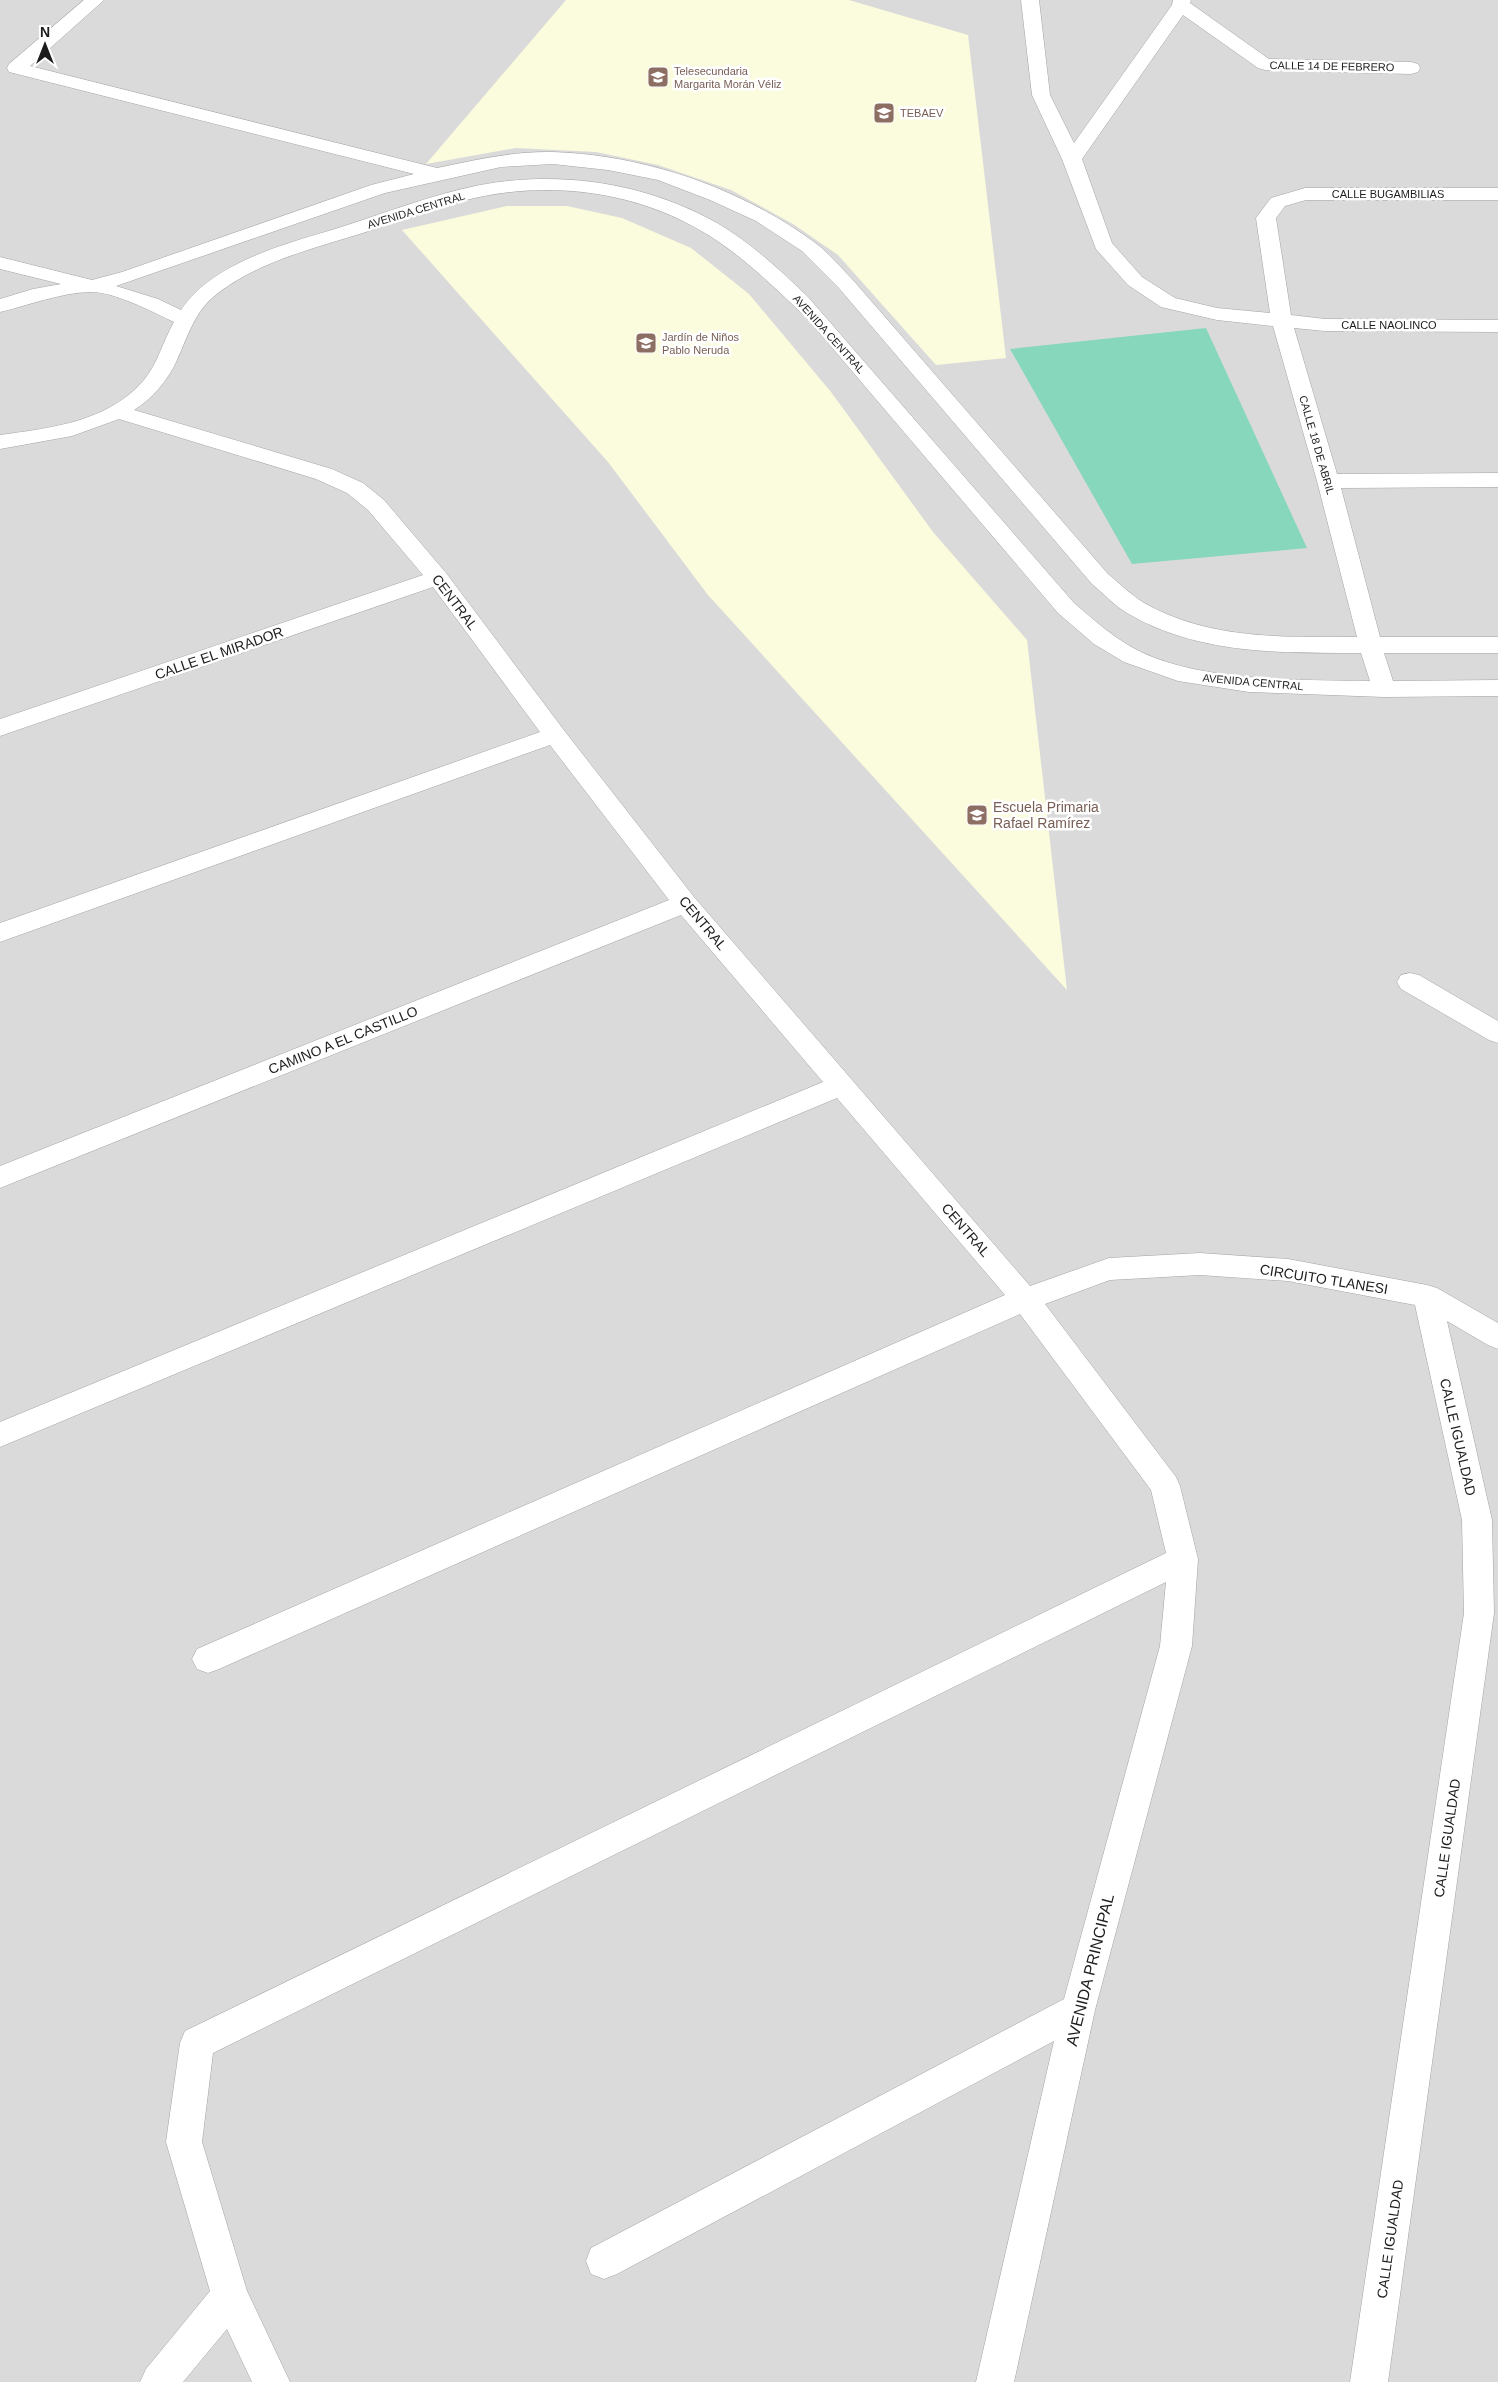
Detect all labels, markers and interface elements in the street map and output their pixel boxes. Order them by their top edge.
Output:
north arrow [20,20,70,70]
text: N [40,24,50,40]
street label: CALLE 14 DE FEBRERO [1270,59,1395,73]
school or university icon: Telesecundaria Margarita Morán Véliz [646,65,670,89]
place label: Telesecundaria Margarita Morán Véliz [674,65,782,90]
school or university icon: TEBAEV [872,101,896,125]
place label: TEBAEV [900,107,944,119]
street label: CALLE BUGAMBILIAS [1332,188,1444,200]
street label: AVENIDA CENTRAL [366,189,466,231]
street label: AVENIDA CENTRAL [791,292,867,376]
street label: CALLE NAOLINCO [1341,319,1437,331]
school or university icon: Jardín de Niños Pablo Neruda [634,331,658,355]
place label: Jardín de Niños Pablo Neruda [662,331,740,356]
street label: CALLE 18 DE ABRIL [1297,394,1337,496]
street label: CENTRAL [429,571,481,633]
street label: CALLE EL MIRADOR [153,623,285,683]
street label: AVENIDA CENTRAL [1202,672,1304,692]
place label: Escuela Primaria Rafael Ramírez [993,799,1099,831]
school or university icon: Escuela Primaria Rafael Ramírez [965,803,989,827]
street label: CENTRAL [676,893,730,953]
street label: CAMINO A EL CASTILLO [266,1003,420,1077]
street label: CENTRAL [939,1200,994,1260]
street label: CIRCUITO TLANESI [1259,1261,1389,1297]
street label: CALLE IGUALDAD [1437,1377,1479,1497]
street label: CALLE IGUALDAD [1431,1778,1463,1898]
street label: AVENIDA PRINCIPAL [1063,1892,1117,2048]
street label: CALLE IGUALDAD [1374,2179,1406,2299]

